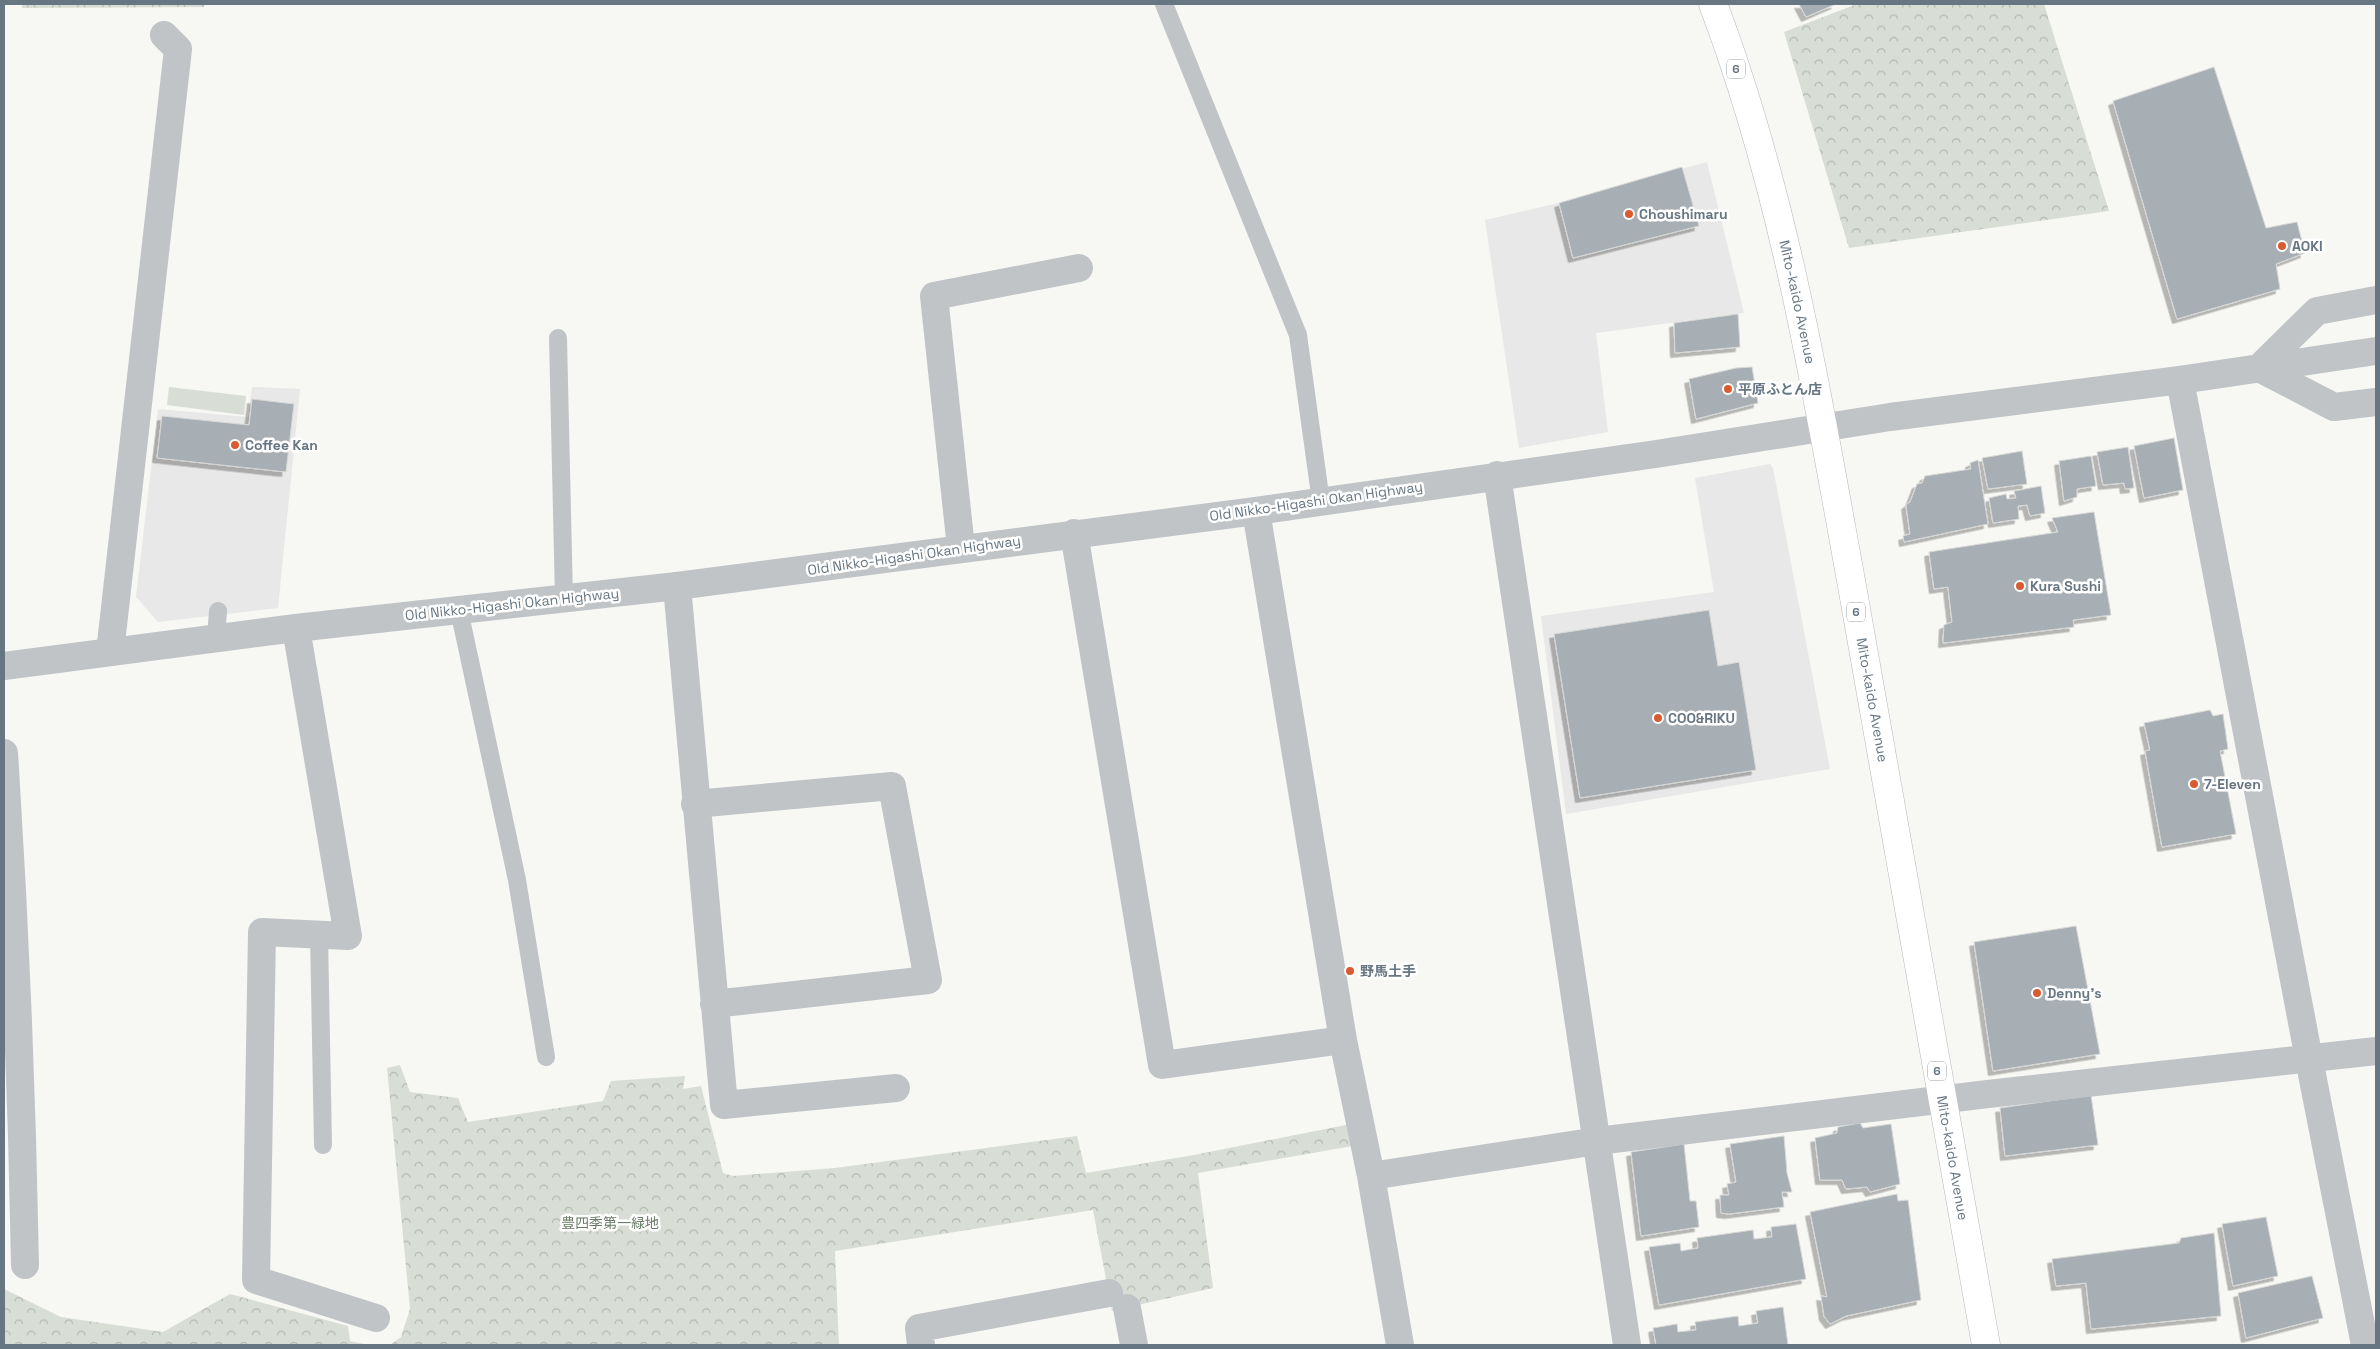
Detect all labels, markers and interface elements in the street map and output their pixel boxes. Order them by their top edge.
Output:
road number: 6 [1727,60,1745,78]
place label: Choushimaru [1639,205,1728,223]
marker: Choushimaru [1623,208,1635,220]
place label: AOKI [2292,237,2323,255]
street label: Mito-kaido Avenue [1775,238,1820,365]
marker: AOKI [2276,240,2288,252]
place label: 平原ふとん店 [1738,380,1822,398]
marker: 平原ふとん店 [1722,383,1734,395]
place label: Coffee Kan [245,436,318,454]
marker: Coffee Kan [229,439,241,451]
street label: Old Nikko-Higashi Okan Highway [1208,477,1424,525]
street label: Old Nikko-Higashi Okan Highway [806,531,1022,579]
place label: Kura Sushi [2030,577,2101,595]
marker: Kura Sushi [2014,580,2026,592]
street label: Old Nikko-Higashi Okan Highway [404,584,620,624]
road number: 6 [1847,602,1865,622]
street label: Mito-kaido Avenue [1853,636,1892,764]
place label: COO&RIKU [1668,709,1735,727]
marker: COO&RIKU [1652,712,1664,724]
place label: 7-Eleven [2204,775,2261,793]
marker: 7-Eleven [2188,778,2200,790]
place label: 野馬土手 [1360,962,1416,980]
marker: 野馬土手 [1344,965,1356,977]
place label: Denny's [2047,984,2101,1002]
marker: Denny's [2031,987,2043,999]
road number: 6 [1928,1062,1946,1080]
street label: Mito-kaido Avenue [1933,1094,1972,1222]
park label: 豊四季第一緑地 [561,1214,659,1232]

